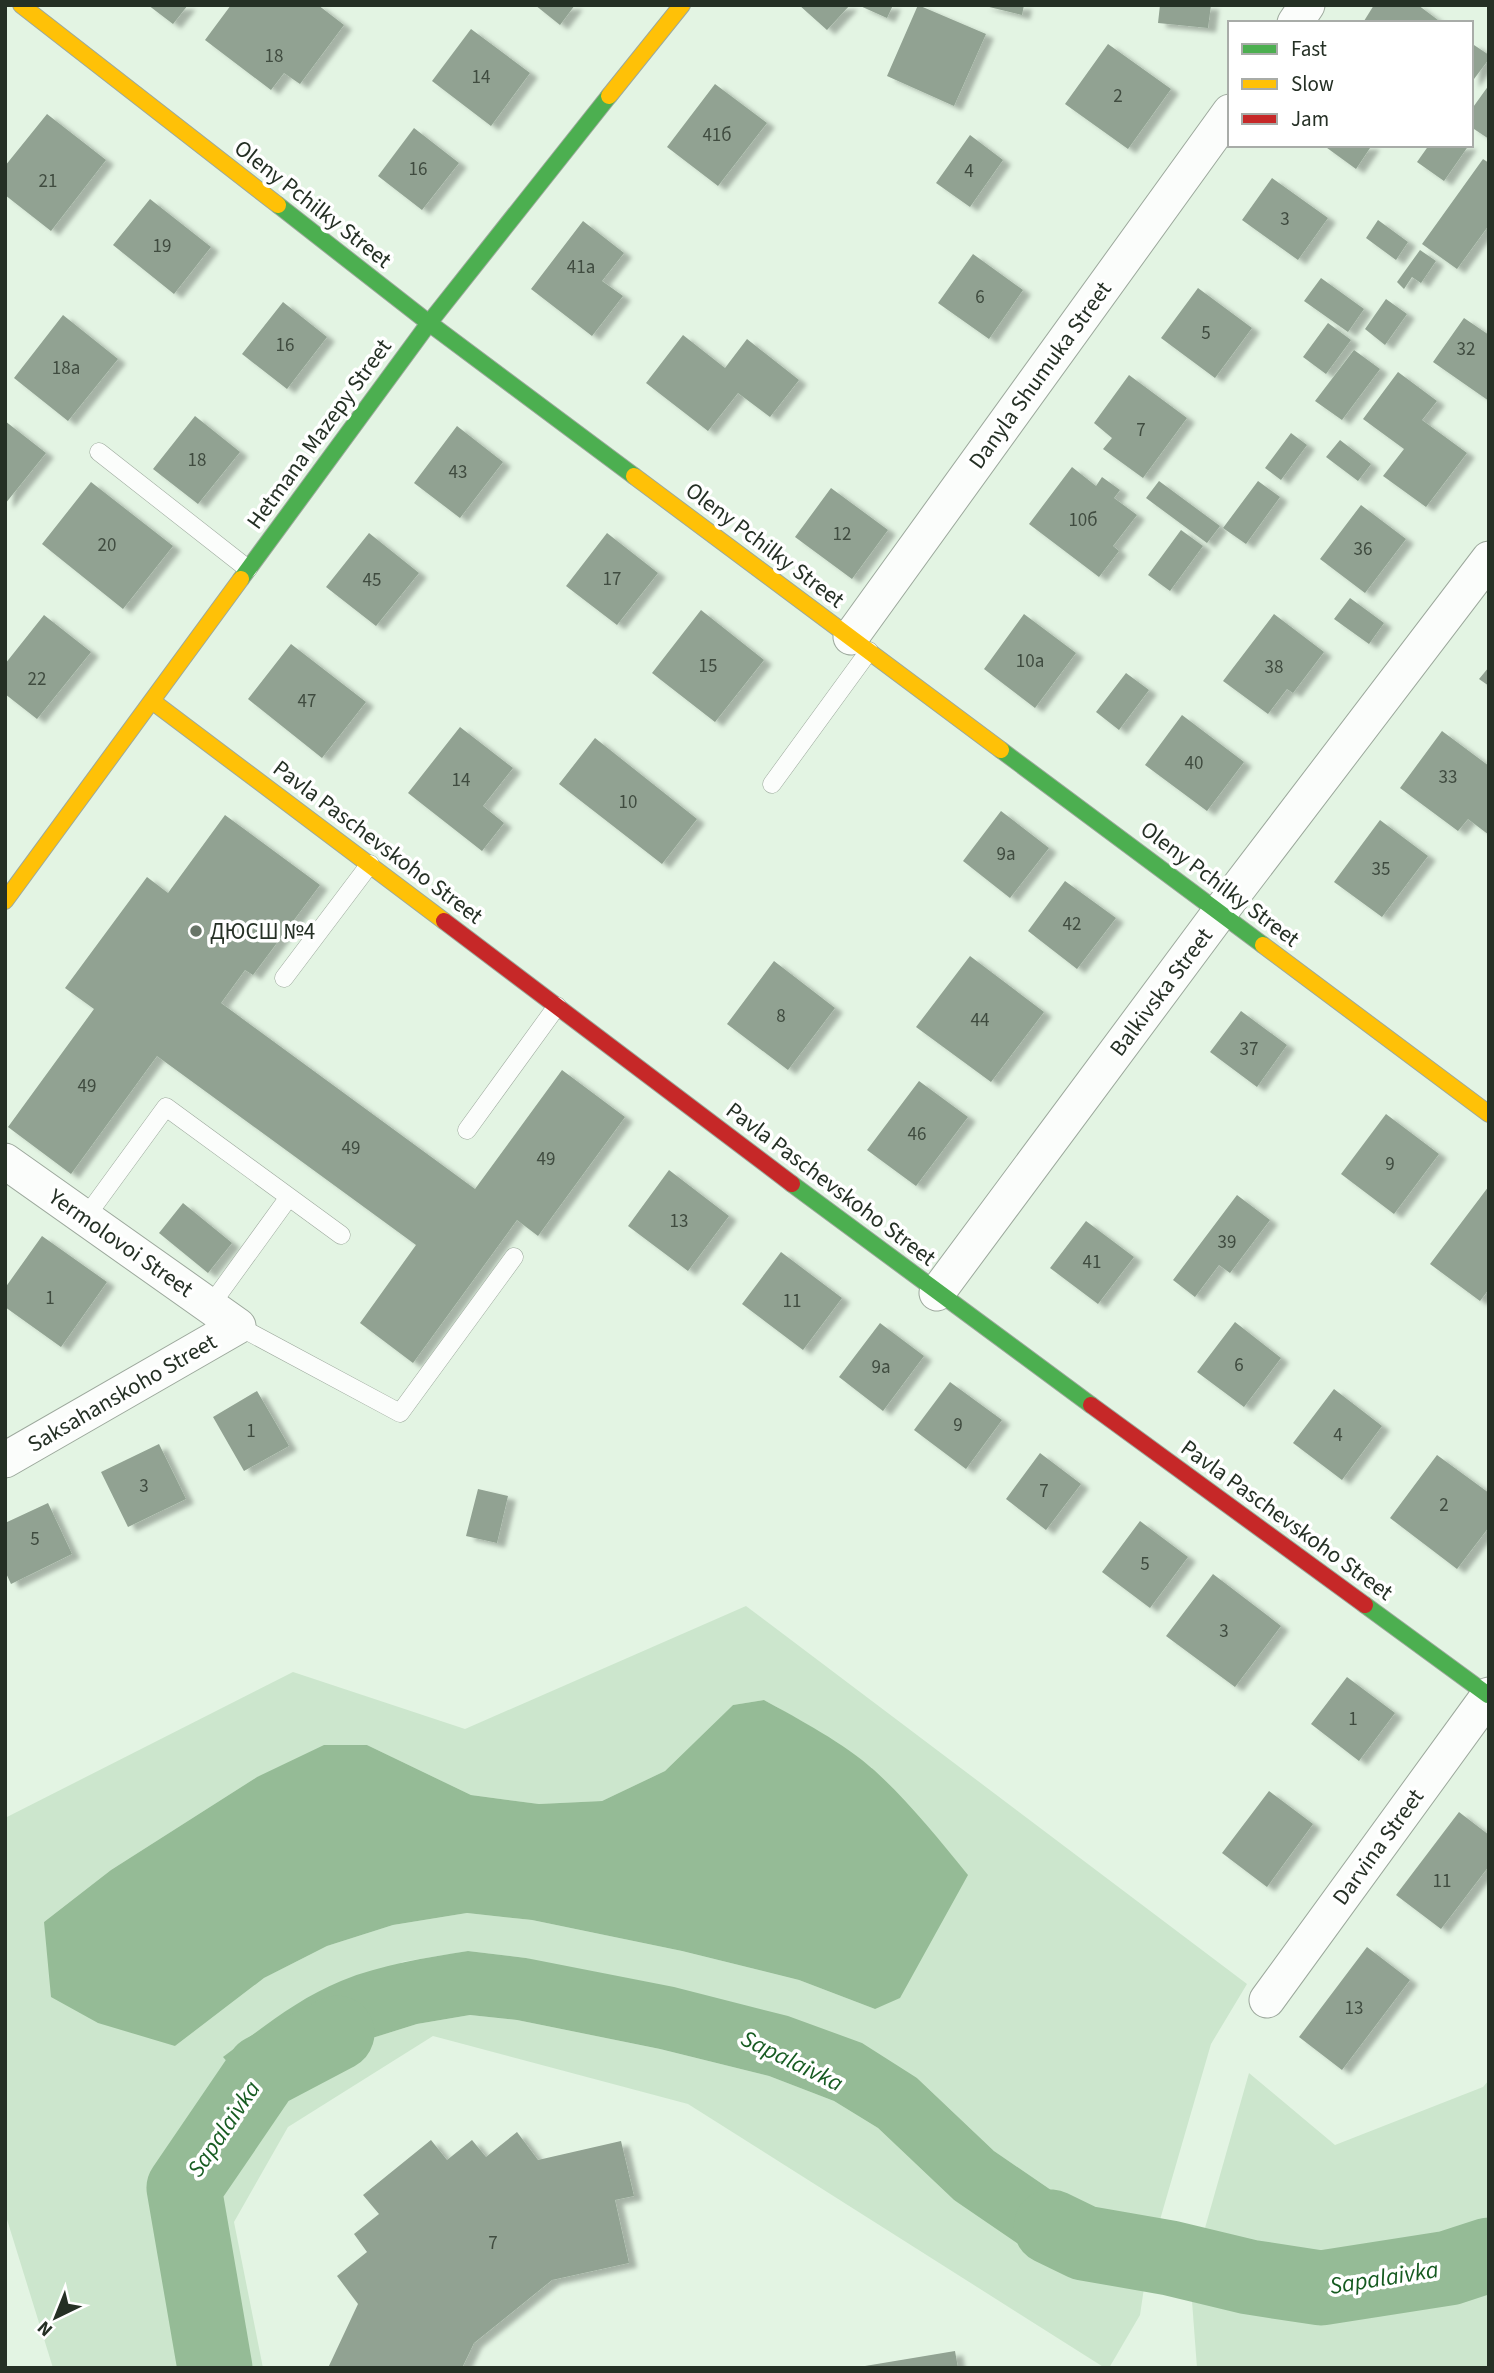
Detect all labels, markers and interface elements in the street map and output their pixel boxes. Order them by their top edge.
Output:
legend [1228,21,1473,147]
text: Fast [1291,34,1327,64]
house number: 18 [265,43,283,70]
house number: 14 [472,64,490,91]
text: Slow [1291,69,1334,99]
house number: 2 [1113,83,1123,110]
text: Jam [1291,104,1329,134]
house number: 41б [702,122,732,149]
street label: Oleny Pchilky Street [227,132,399,276]
house number: 16 [409,156,427,183]
house number: 4 [964,158,974,185]
house number: 21 [39,168,57,195]
house number: 3 [1280,206,1290,233]
house number: 19 [153,233,171,260]
house number: 41а [567,254,595,281]
street label: Danyla Shumuka Street [961,274,1120,476]
house number: 6 [975,284,985,311]
house number: 5 [1201,320,1211,347]
street label: Hetmana Mazepy Street [239,332,400,536]
house number: 16 [276,332,294,359]
house number: 32 [1457,336,1475,363]
house number: 18а [52,355,80,382]
house number: 7 [1136,417,1146,444]
house number: 18 [188,447,206,474]
house number: 43 [449,459,467,486]
street label: Oleny Pchilky Street [678,474,852,616]
house number: 10б [1068,507,1098,534]
house number: 12 [833,521,851,548]
house number: 20 [98,532,116,559]
house number: 36 [1354,536,1372,563]
house number: 17 [603,566,621,593]
house number: 45 [363,567,381,594]
house number: 10а [1016,648,1044,675]
house number: 15 [699,653,717,680]
house number: 38 [1265,654,1283,681]
house number: 22 [28,666,46,693]
house number: 47 [298,688,316,715]
house number: 40 [1185,750,1203,777]
street label: Pavla Paschevskoho Street [266,752,490,932]
house number: 33 [1439,764,1457,791]
house number: 14 [452,767,470,794]
house number: 10 [619,789,637,816]
street label: Oleny Pchilky Street [1133,813,1307,955]
house number: 9а [996,841,1016,868]
house number: 35 [1372,856,1390,883]
house number: 42 [1063,911,1081,938]
place label: ДЮСШ №4 [210,915,315,948]
street label: Balkivska Street [1102,921,1220,1063]
marker: ДЮСШ №4 [188,923,204,939]
house number: 8 [776,1003,786,1030]
house number: 44 [971,1007,989,1034]
house number: 37 [1240,1036,1258,1063]
house number: 49 [78,1073,96,1100]
street label: Pavla Paschevskoho Street [719,1094,943,1274]
house number: 46 [908,1121,926,1148]
house number: 49 [342,1135,360,1162]
house number: 49 [537,1146,555,1173]
house number: 9 [1385,1151,1395,1178]
street label: Yermolovoi Street [41,1180,200,1305]
house number: 13 [670,1208,688,1235]
house number: 39 [1218,1229,1236,1256]
house number: 41 [1083,1249,1101,1276]
house number: 1 [45,1285,55,1312]
house number: 11 [783,1288,801,1315]
street label: Saksahanskoho Street [21,1325,223,1461]
house number: 6 [1234,1352,1244,1379]
house number: 9а [871,1354,891,1381]
house number: 9 [953,1412,963,1439]
house number: 1 [246,1418,256,1445]
house number: 4 [1333,1422,1343,1449]
street label: Pavla Paschevskoho Street [1174,1432,1400,1608]
house number: 3 [139,1473,149,1500]
house number: 7 [1039,1478,1049,1505]
house number: 2 [1439,1492,1449,1519]
house number: 5 [30,1526,40,1553]
house number: 5 [1140,1551,1150,1578]
house number: 3 [1219,1618,1229,1645]
house number: 1 [1348,1706,1358,1733]
street label: Darvina Street [1324,1782,1432,1912]
house number: 11 [1433,1868,1451,1895]
house number: 13 [1345,1995,1363,2022]
water label: Sapalaivka [735,2021,849,2101]
water label: Sapalaivka [179,2074,269,2184]
house number: 7 [488,2230,498,2257]
water label: Sapalaivka [1327,2252,1441,2304]
north arrow [21,2282,91,2352]
text: N [32,2314,59,2343]

